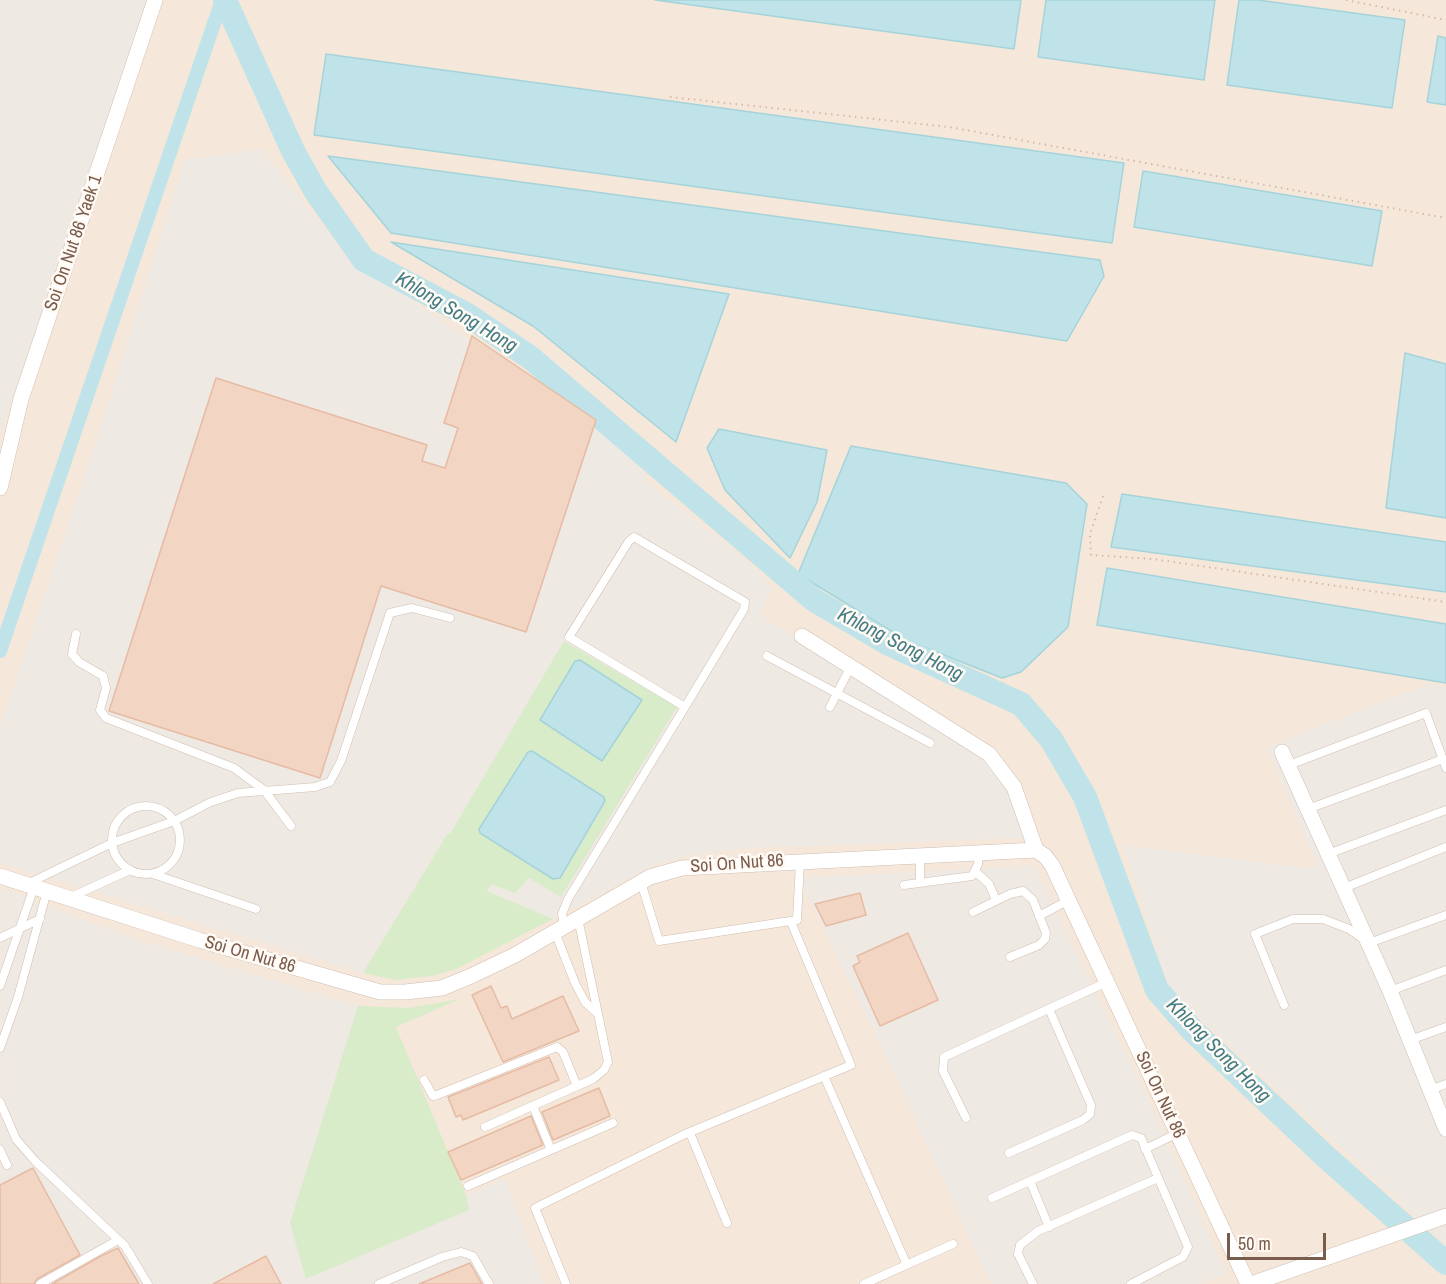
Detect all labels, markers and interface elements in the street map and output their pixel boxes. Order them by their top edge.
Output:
street label: Soi On Nut 86 Yaek 1 [41,172,107,314]
water label: Khlong Song Hong [391,267,521,359]
water label: Khlong Song Hong [833,603,967,687]
street label: Soi On Nut 86 [690,850,784,878]
street label: Soi On Nut 86 [202,932,298,978]
water label: Khlong Song Hong [1161,994,1275,1108]
street label: Soi On Nut 86 [1130,1048,1190,1142]
scale bar [1230,1221,1329,1259]
text: 50 m [1238,1231,1271,1256]

